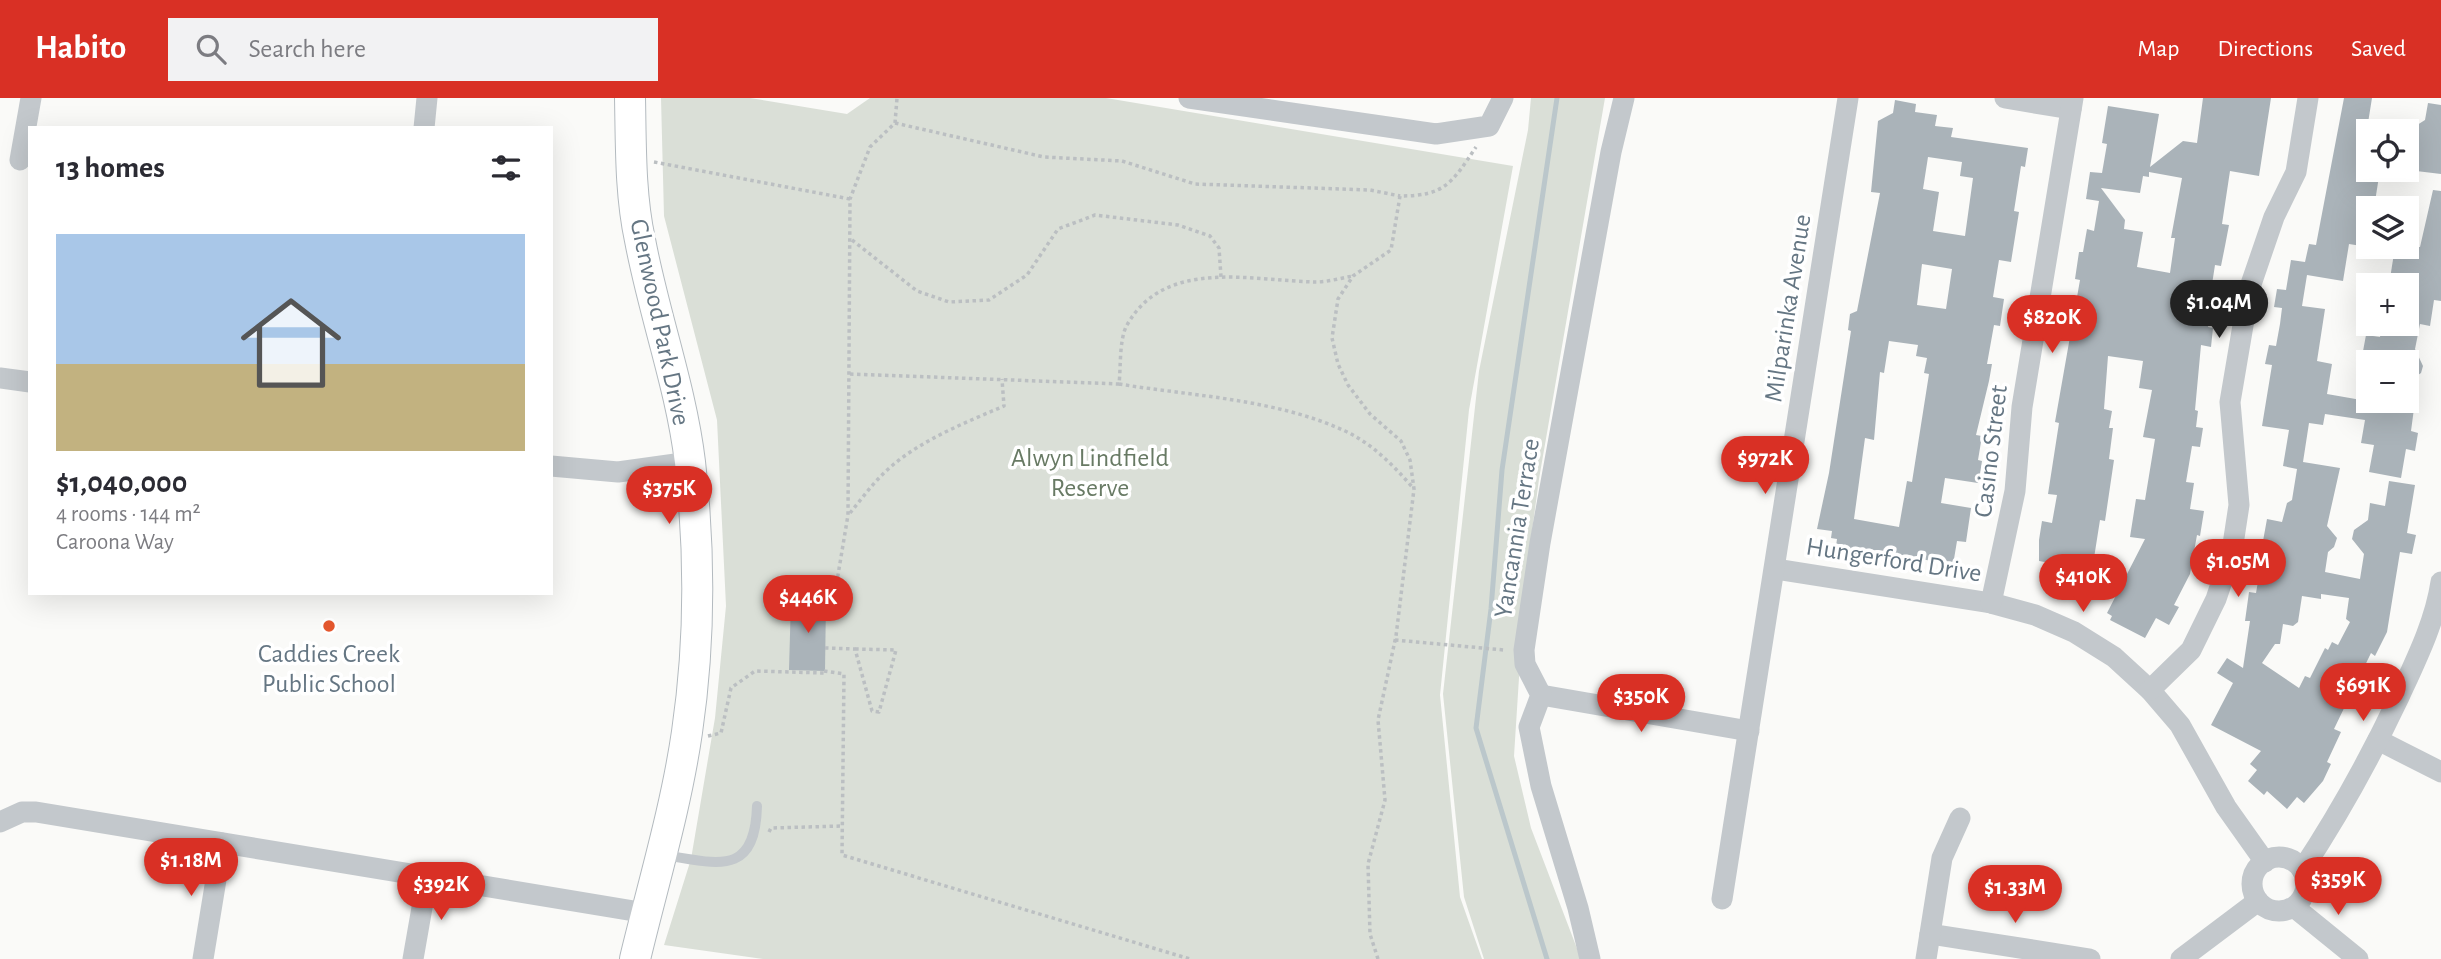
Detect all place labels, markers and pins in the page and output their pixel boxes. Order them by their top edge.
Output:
pin: $1.04M [2162,280,2276,340]
pin: $820K [2003,296,2101,355]
pin: $972K [1716,436,1814,496]
pin: $375K [620,466,718,526]
pin: $1.05M [2181,540,2295,599]
pin: $410K [2034,554,2132,614]
pin: $446K [759,575,857,635]
marker: Caddies Creek Public School [321,618,337,634]
place label: Caddies Creek Public School [258,641,400,697]
pin: $691K [2314,664,2412,723]
pin: $350K [1592,674,1690,734]
pin: $1.18M [134,838,248,898]
pin: $359K [2289,858,2387,917]
pin: $392K [392,862,490,922]
pin: $1.33M [1958,866,2072,925]

